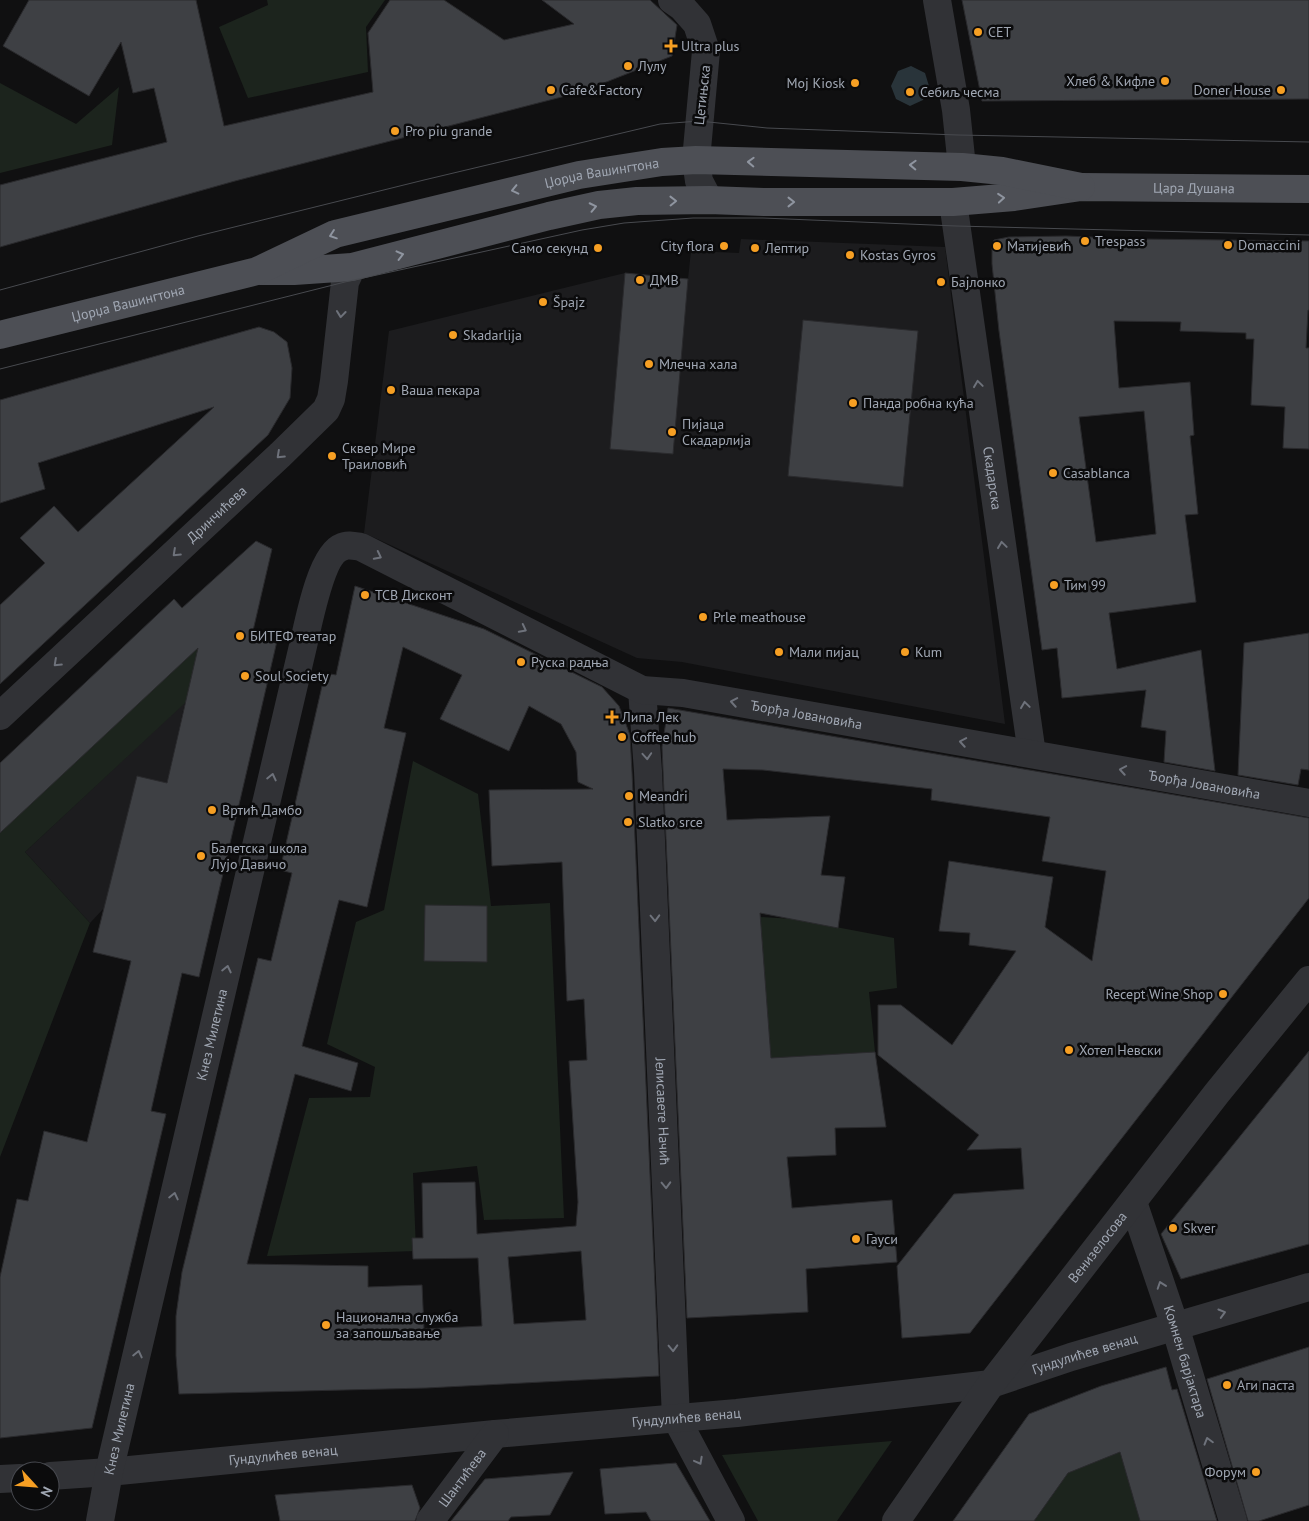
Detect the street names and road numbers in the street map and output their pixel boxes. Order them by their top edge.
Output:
street label: Цетињска [690,64,714,126]
street label: Џорџа Вашингтона [543,154,660,192]
street label: Цара Душана [1153,179,1235,197]
street label: Џорџа Вашингтона [70,280,187,326]
street label: Скадарска [979,445,1006,511]
street label: Дринчићева [183,482,250,546]
street label: Ђорђа Јовановића [749,696,864,733]
street label: Ђорђа Јовановића [1147,766,1262,803]
street label: Кнез Милетина [192,987,231,1082]
street label: Јелисавете Начић [651,1056,674,1166]
street label: Венизелосова [1064,1208,1131,1286]
street label: Комнен барјактара [1160,1303,1211,1420]
street label: Гундулићев венац [1030,1329,1140,1379]
street label: Кнез Милетина [100,1381,139,1477]
street label: Гундулићев венац [631,1404,742,1431]
street label: Гундулићев венац [228,1441,339,1469]
street label: Шантићева [435,1445,490,1511]

